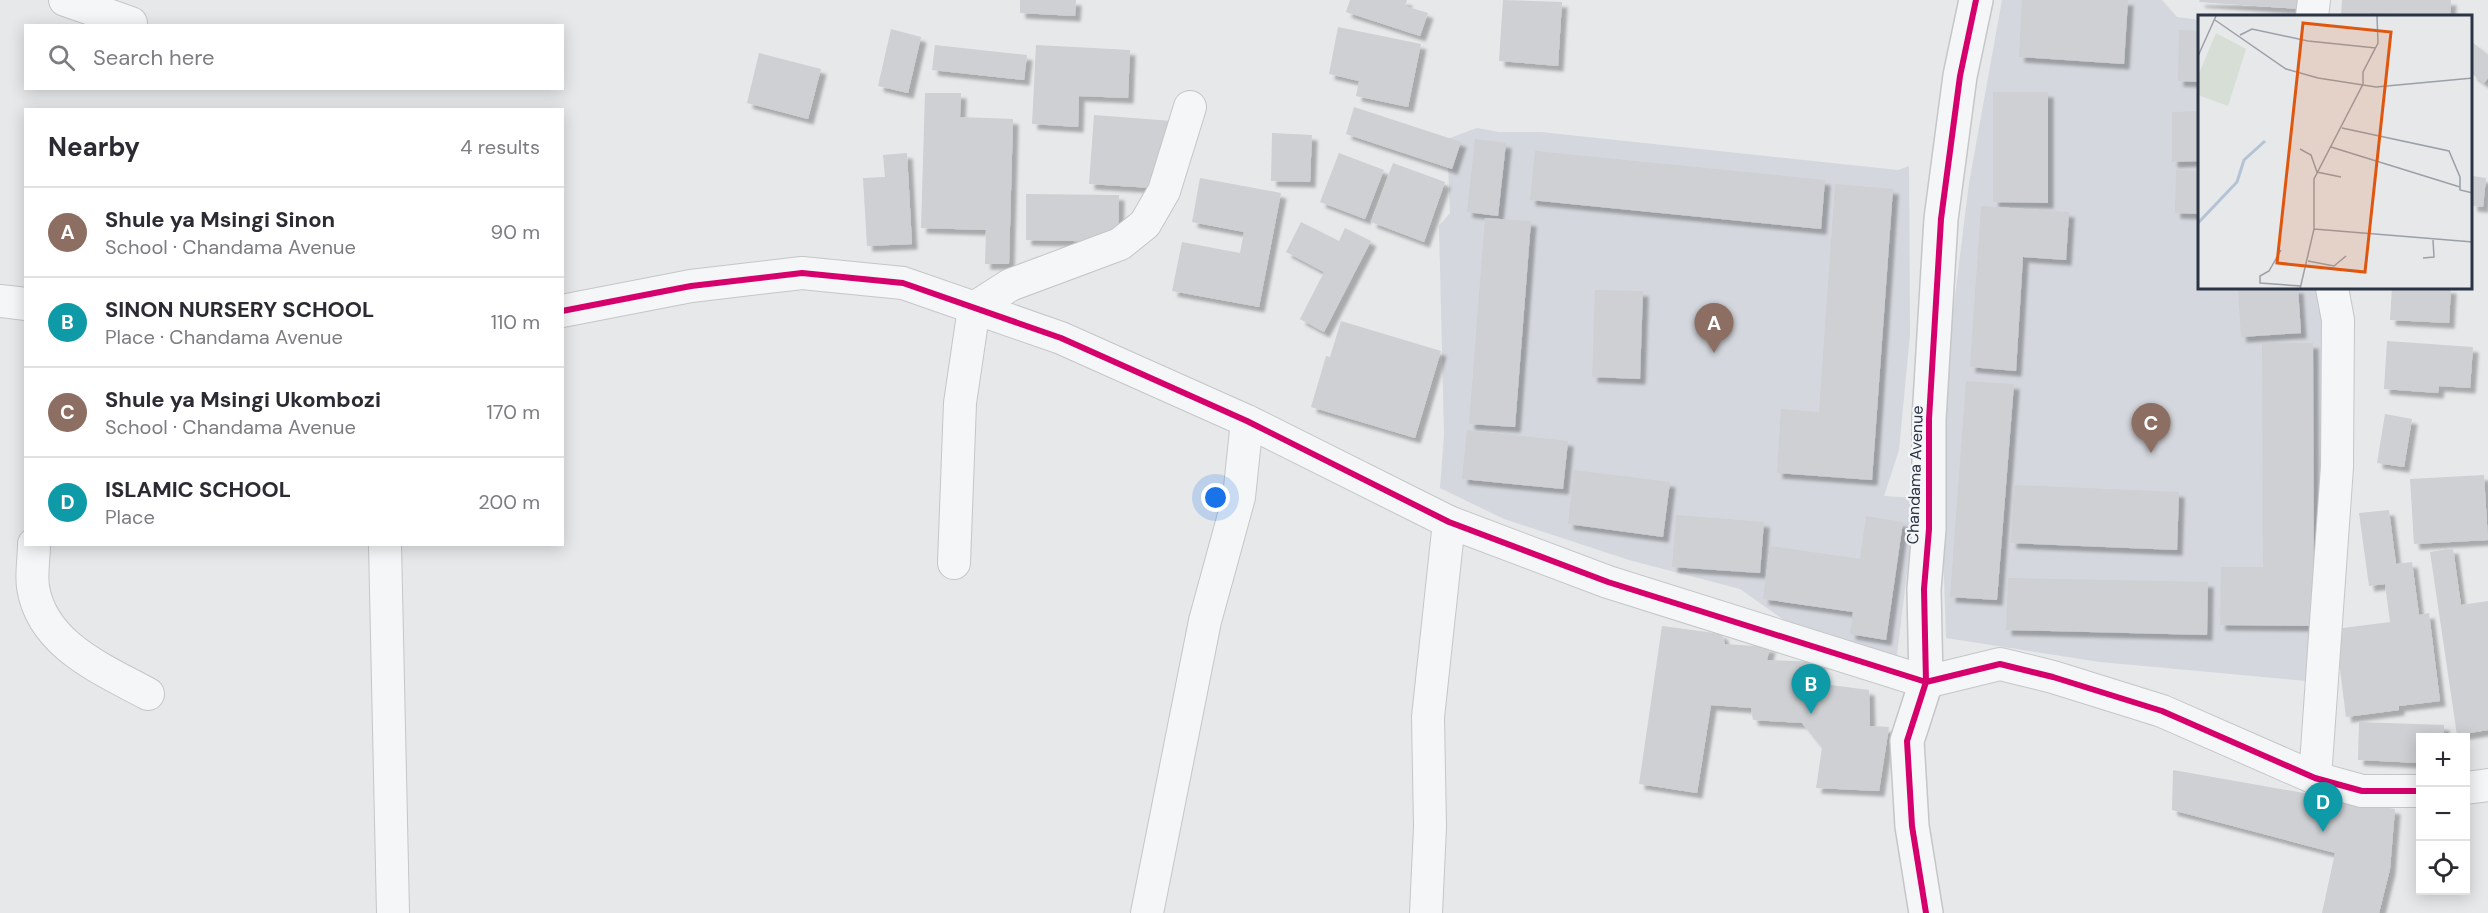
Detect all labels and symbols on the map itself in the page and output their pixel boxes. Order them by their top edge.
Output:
inset map [2198,15,2473,290]
pin: A [1694,304,1734,353]
pin: C [2132,404,2170,453]
street label: Chandama Avenue [1902,405,1928,545]
your location [1201,483,1230,512]
pin: B [1792,664,1830,714]
pin: D [2304,782,2342,832]

